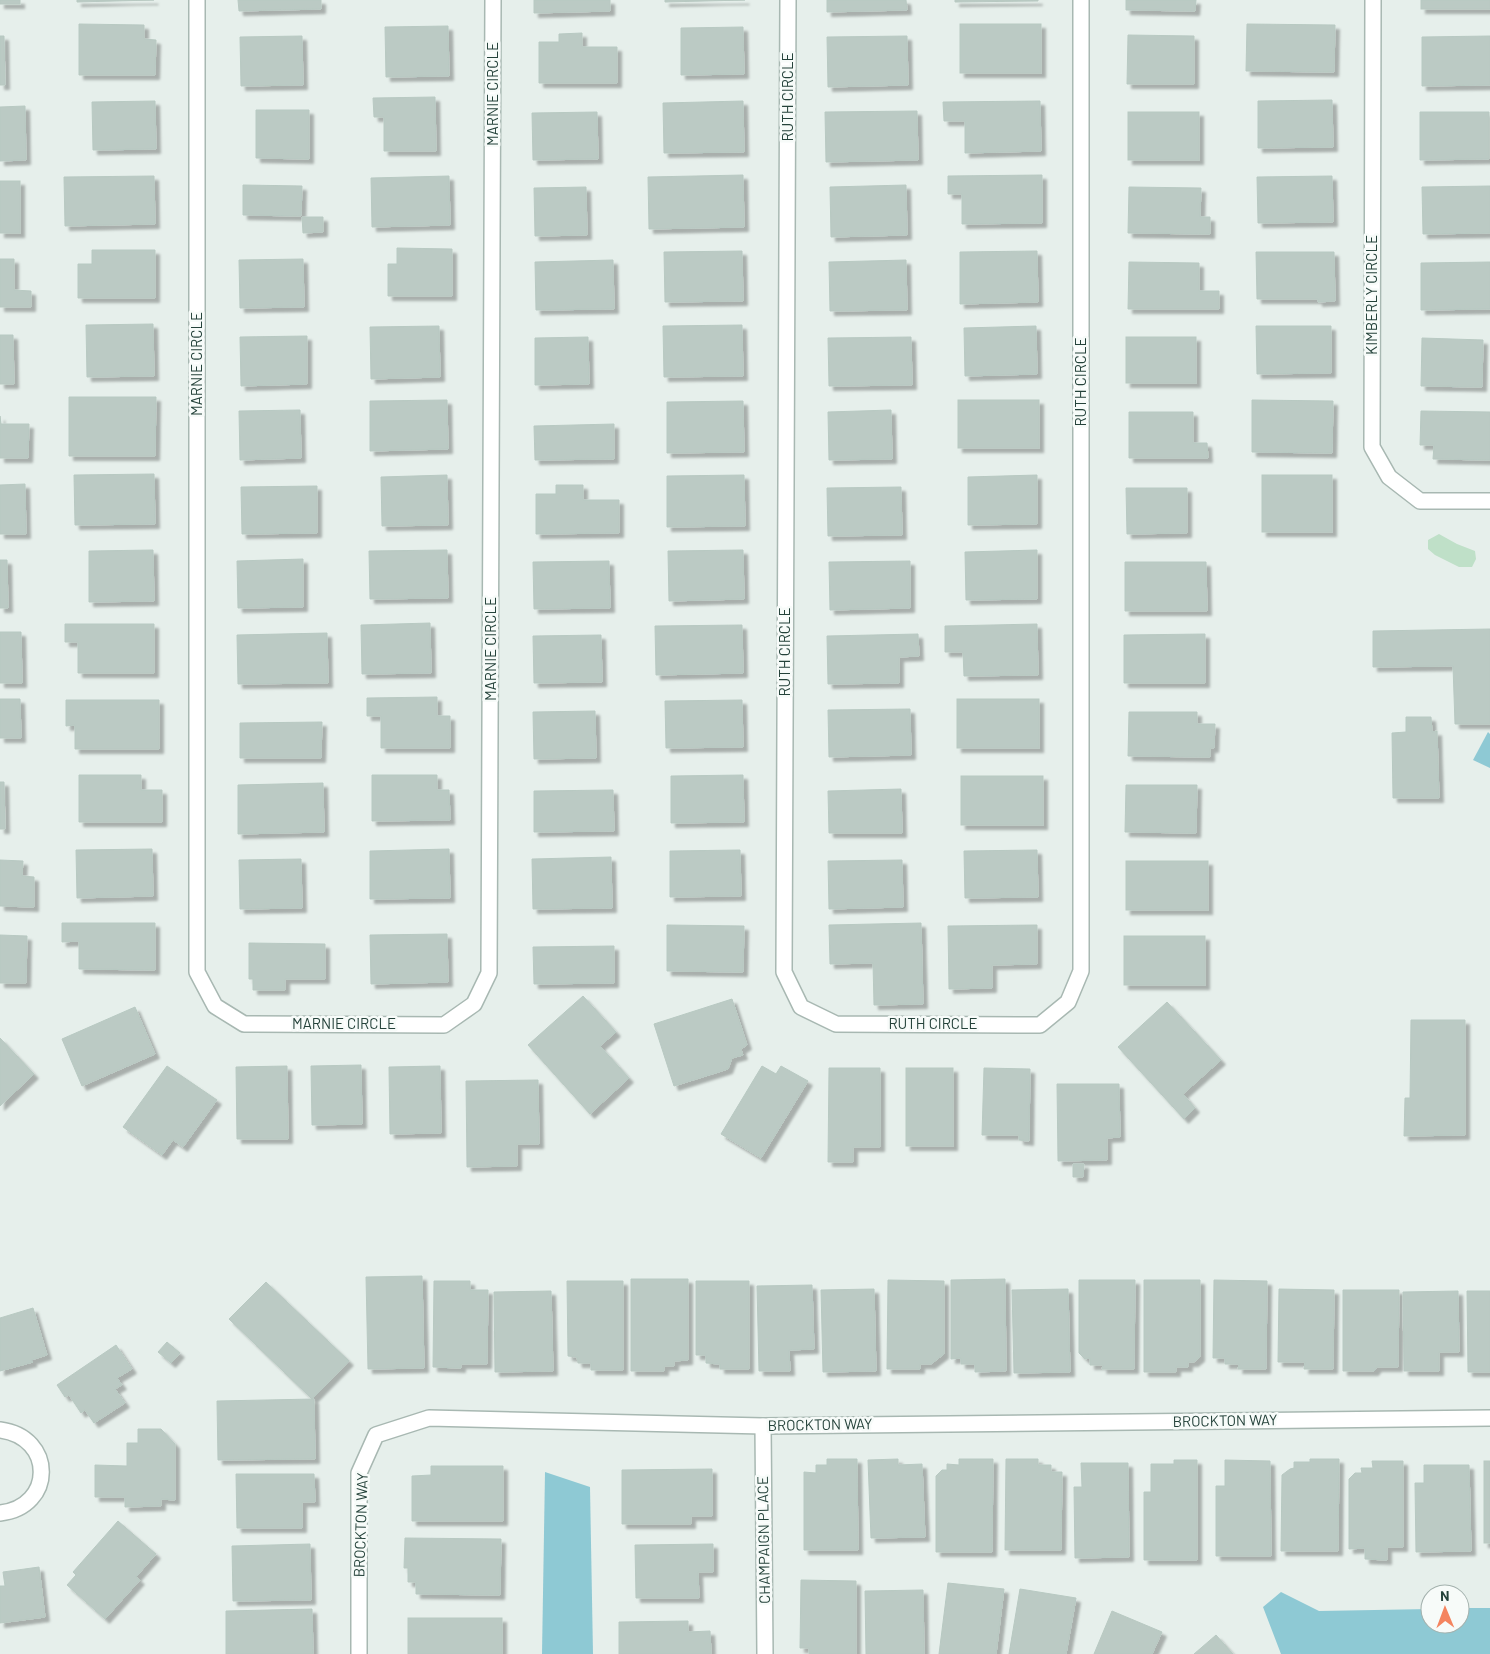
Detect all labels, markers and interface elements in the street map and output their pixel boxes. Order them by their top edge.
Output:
street label: MARNIE CIRCLE [483,42,501,146]
street label: RUTH CIRCLE [778,52,796,142]
street label: KIMBERLY CIRCLE [1362,235,1380,355]
street label: MARNIE CIRCLE [187,312,205,416]
street label: RUTH CIRCLE [1071,337,1089,427]
street label: MARNIE CIRCLE [481,597,499,701]
street label: RUTH CIRCLE [775,607,793,697]
street label: MARNIE CIRCLE [292,1014,396,1032]
street label: RUTH CIRCLE [888,1014,978,1032]
street label: BROCKTON WAY [1172,1410,1278,1430]
street label: BROCKTON WAY [767,1414,873,1434]
street label: BROCKTON WAY [349,1472,371,1578]
street label: CHAMPAIGN PLACE [753,1476,773,1604]
north arrow [1420,1584,1470,1634]
text: N [1440,1587,1450,1604]

